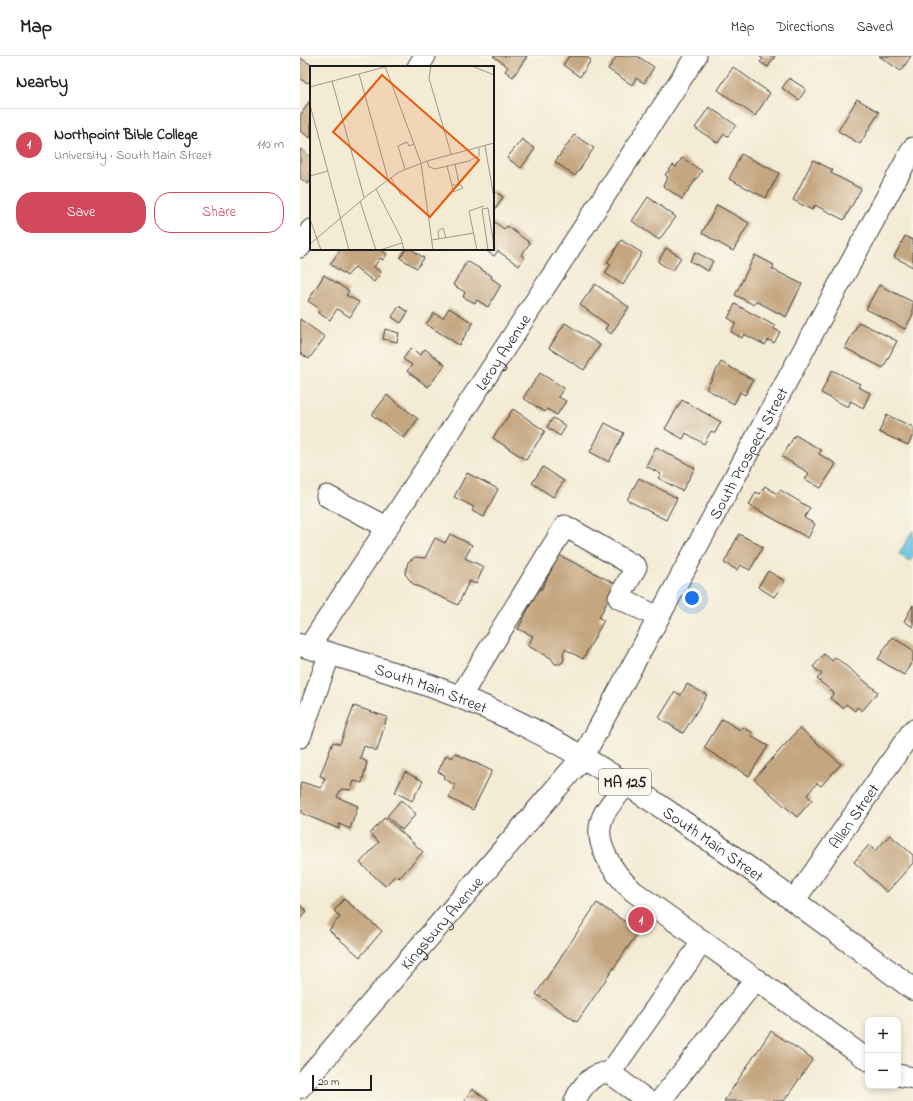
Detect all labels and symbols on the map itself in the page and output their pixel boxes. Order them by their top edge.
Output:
inset map [310,66,494,250]
street label: Leroy Avenue [470,309,538,396]
street label: South Prospect Street [704,383,796,524]
your location [682,588,702,608]
street label: South Main Street [371,658,491,721]
road number: MA 125 [599,769,651,795]
street label: Allen Street [824,779,887,854]
street label: South Main Street [657,801,768,889]
street label: Kingsbury Avenue [396,871,491,976]
pin: 1 [628,905,654,935]
scale bar [312,1073,372,1092]

